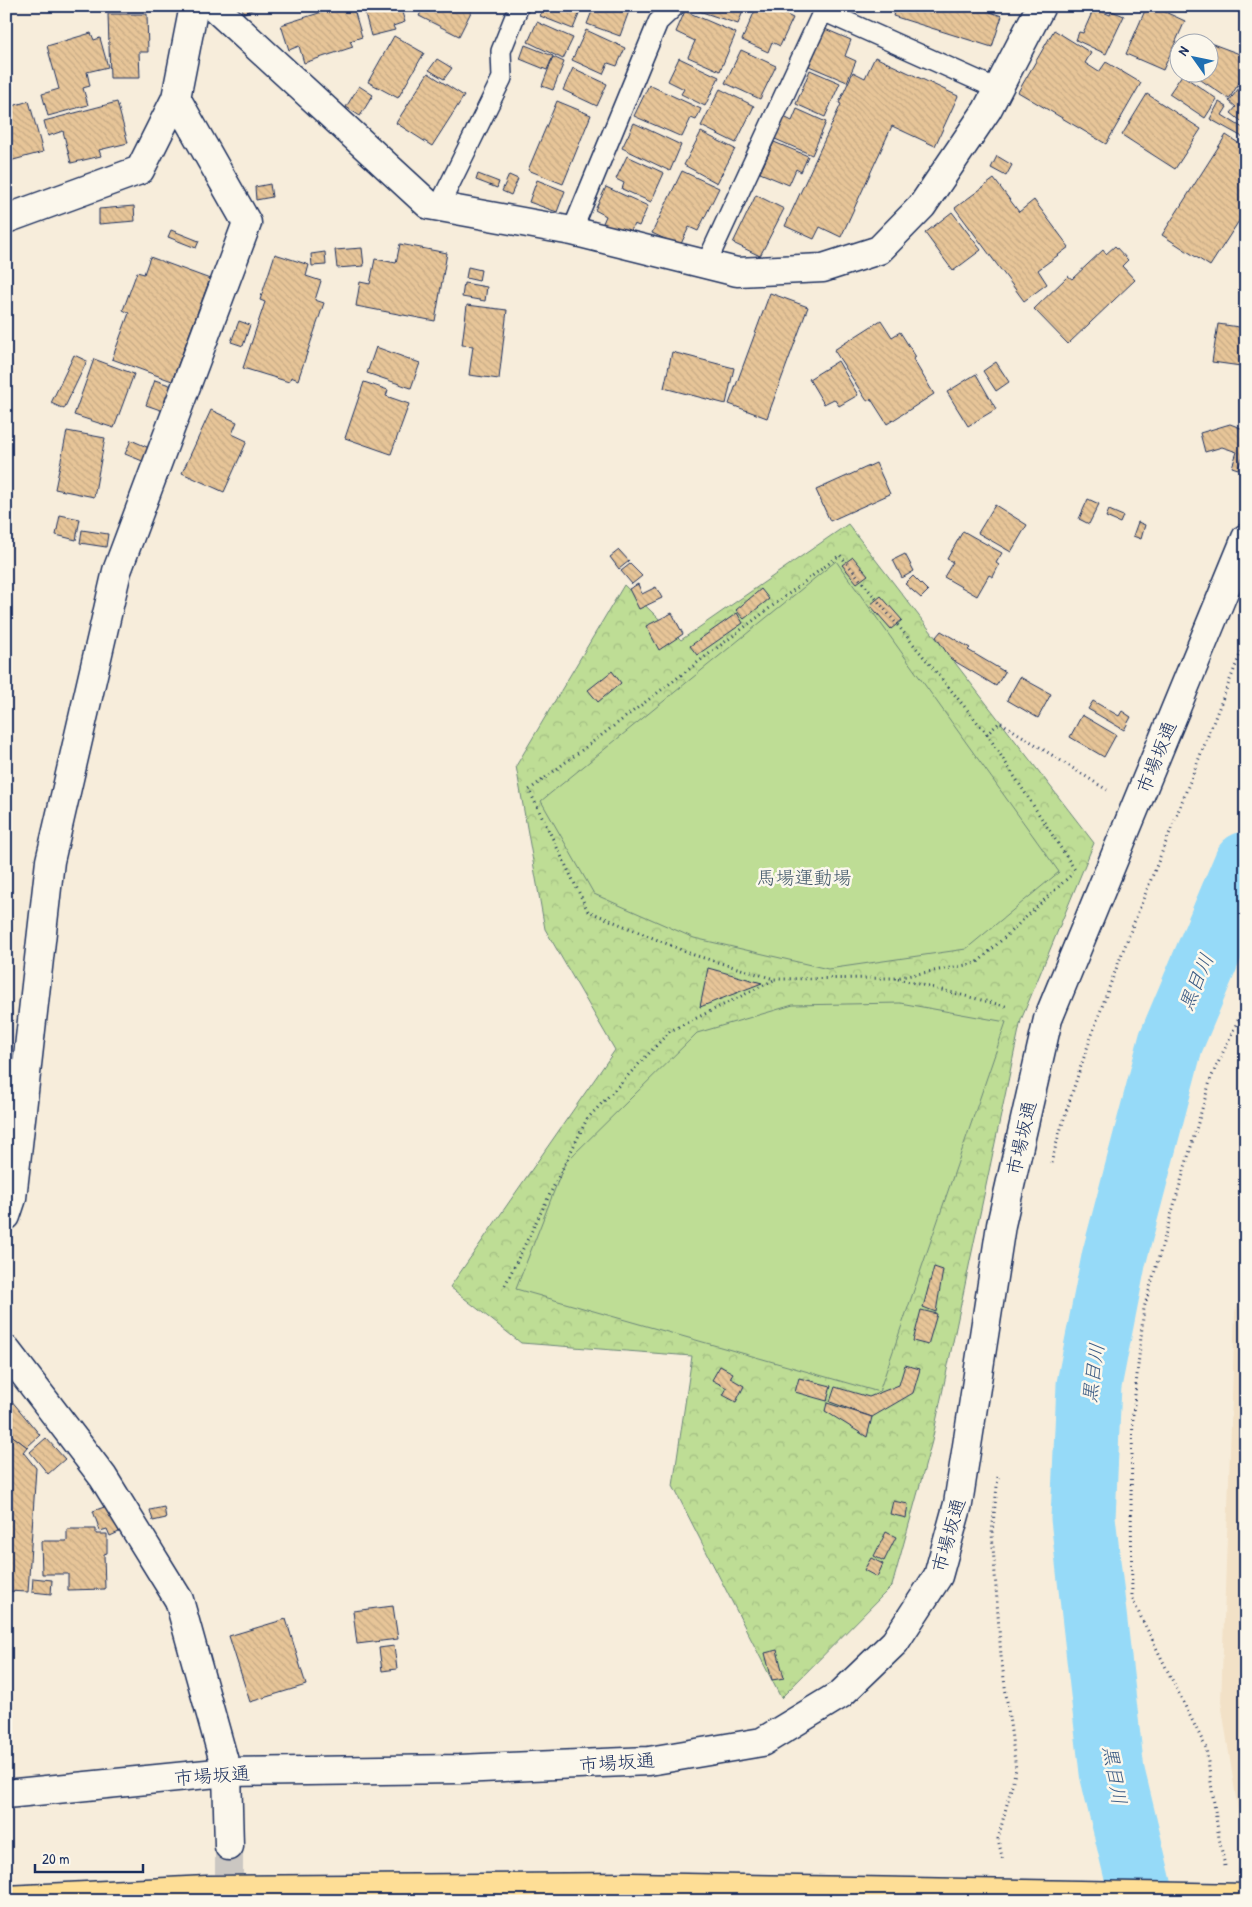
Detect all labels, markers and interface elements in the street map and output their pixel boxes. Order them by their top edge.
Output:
north arrow [1170,32,1220,82]
text: N [1173,42,1193,59]
street label: 市場坂通 [1130,717,1182,797]
park label: 馬場運動場 [756,864,852,890]
water label: 黒目川 [1171,949,1220,1015]
street label: 市場坂通 [1000,1098,1042,1178]
water label: 黒目川 [1075,1341,1110,1405]
street label: 市場坂通 [925,1495,971,1575]
water label: 黒目川 [1097,1743,1134,1807]
street label: 市場坂通 [578,1746,656,1778]
street label: 市場坂通 [173,1759,251,1791]
scale bar [35,1842,142,1874]
text: 20 m [42,1848,69,1869]

